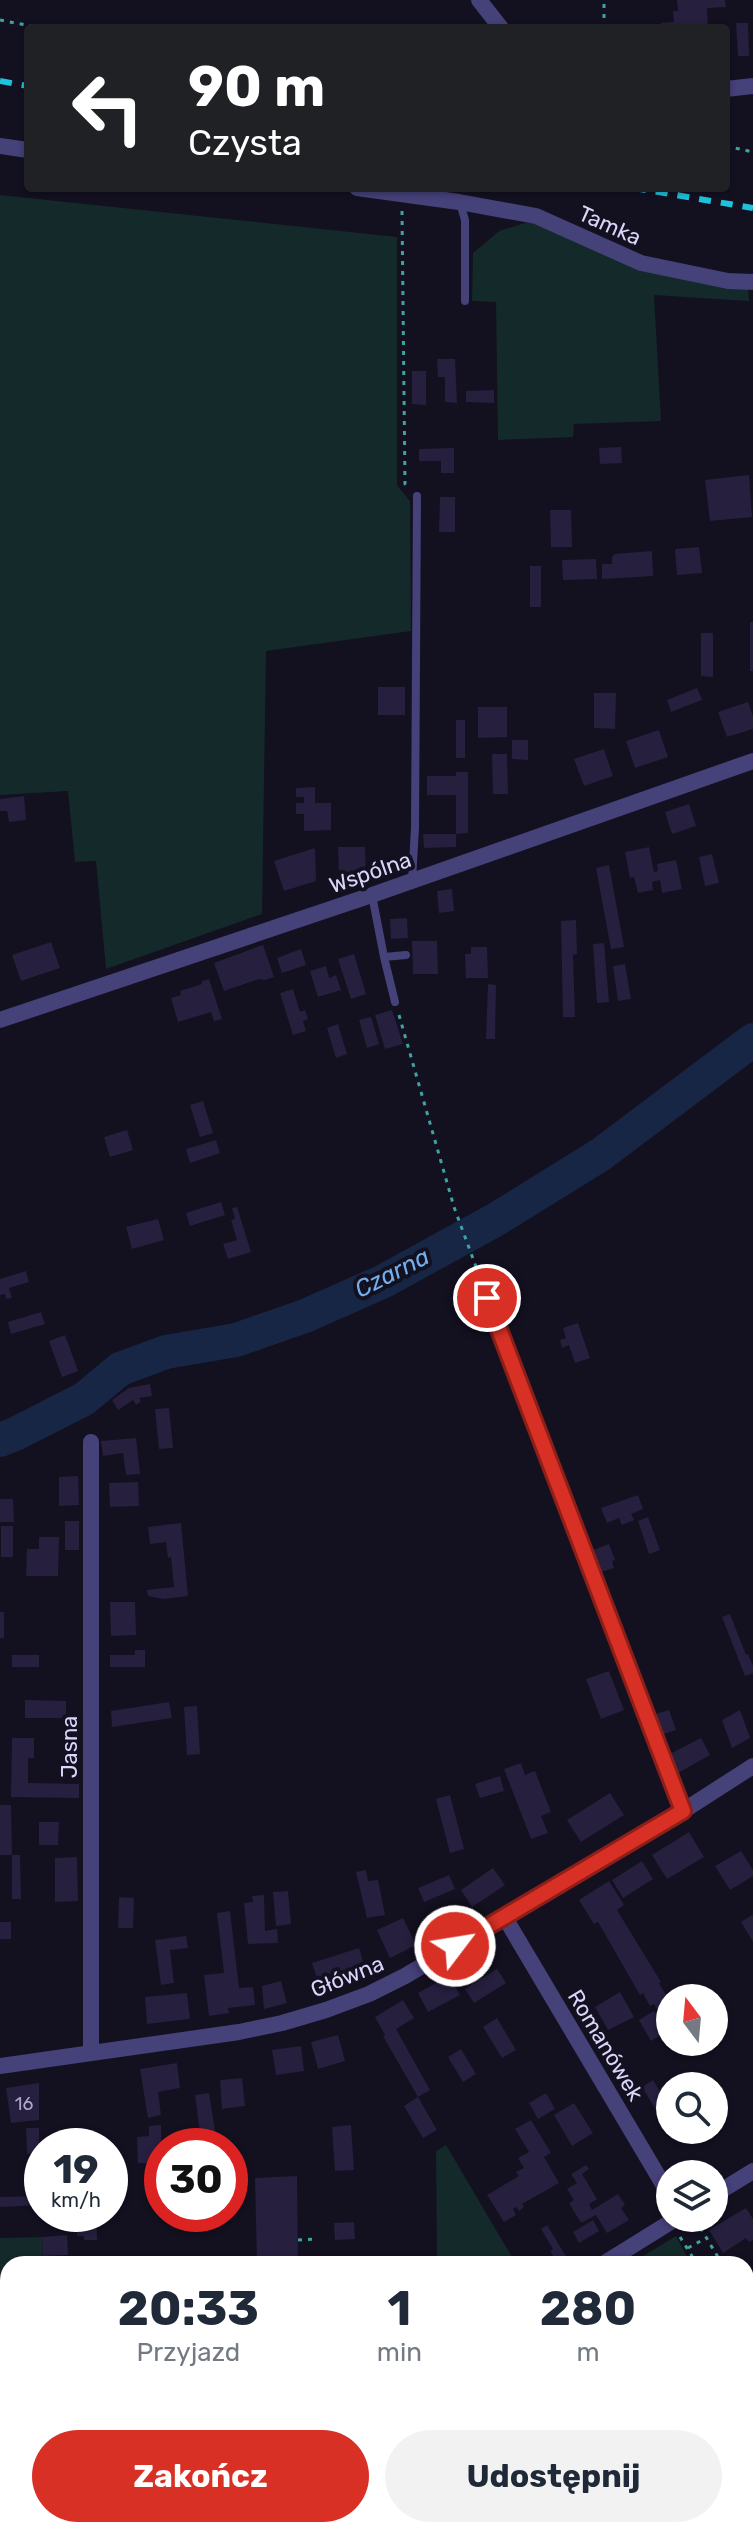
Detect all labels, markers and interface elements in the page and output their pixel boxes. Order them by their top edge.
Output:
text: 90 m [188,54,325,120]
icon: left [56,56,160,160]
text: Czysta [188,121,302,164]
street label: Tamka [574,200,645,251]
street label: Wspólna [326,846,415,899]
water label: Czarna [350,1242,434,1304]
pin [453,1264,521,1332]
icon: arrive [465,1276,509,1320]
street label: Jasna [56,1716,83,1778]
position arrow [413,1904,497,1988]
street label: Główna [307,1950,388,2003]
north arrow [656,1984,728,2056]
map controls [656,1984,728,2232]
street label: Romanówek [562,1985,650,2106]
button: search [656,2072,728,2144]
house number: 16 [15,2093,33,2115]
speed limit sign: 30 [144,2128,248,2232]
text: 19 [53,2146,99,2193]
button: layers [656,2160,728,2232]
text: km/h [51,2188,101,2212]
text: 20:33 [118,2280,259,2337]
text: 1 [387,2280,411,2337]
text: 280 [540,2280,636,2337]
text: Przyjazd [137,2337,240,2368]
text: min [377,2337,422,2368]
text: m [576,2337,600,2368]
button: Zakończ [32,2430,369,2522]
button: Udostępnij [385,2430,722,2522]

